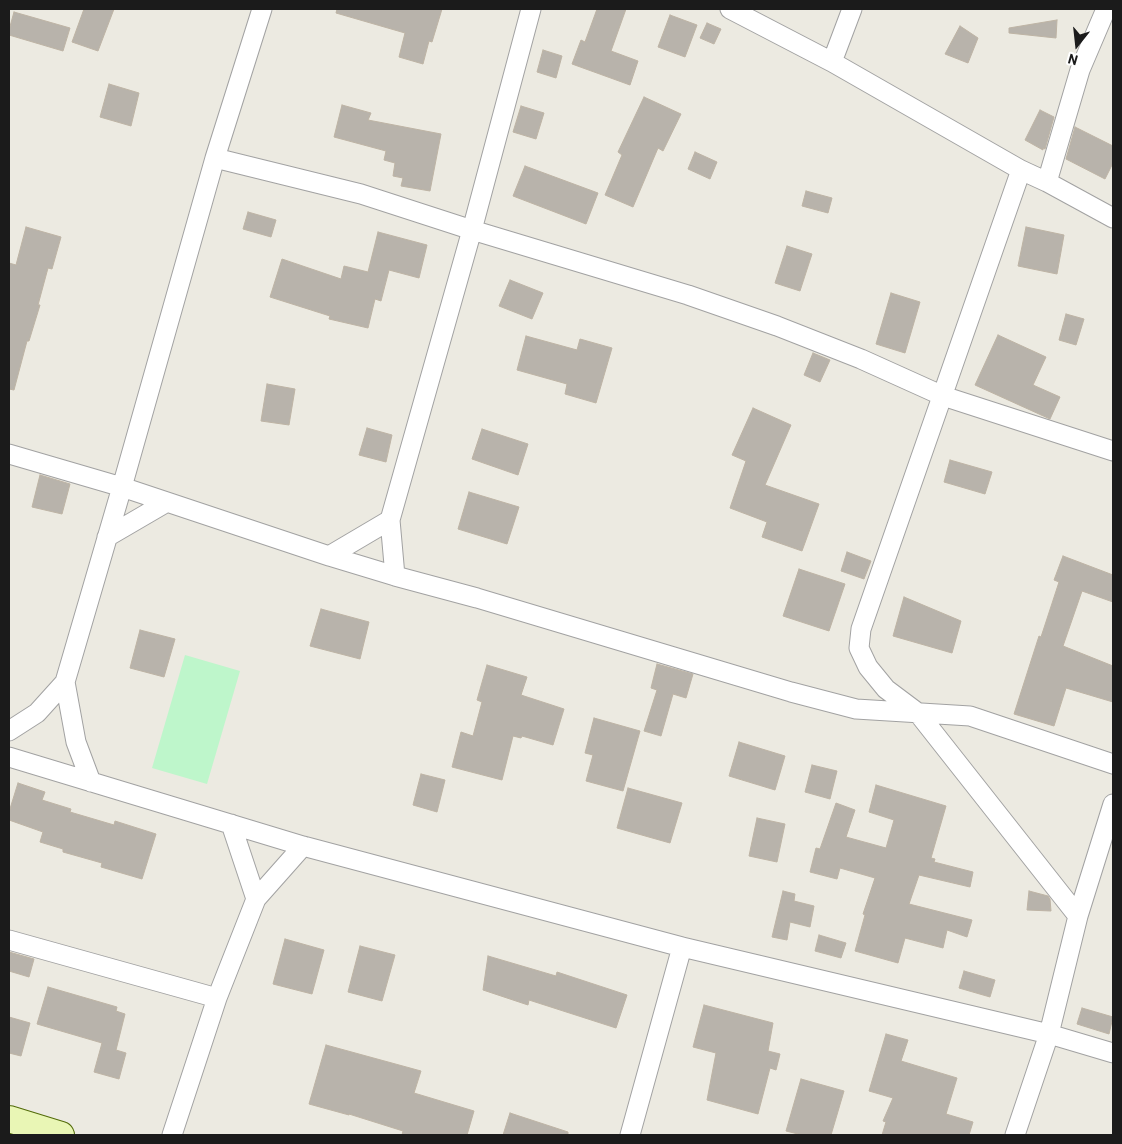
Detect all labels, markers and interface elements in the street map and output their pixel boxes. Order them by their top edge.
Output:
north arrow [1052,20,1102,70]
text: N [1066,50,1080,69]

